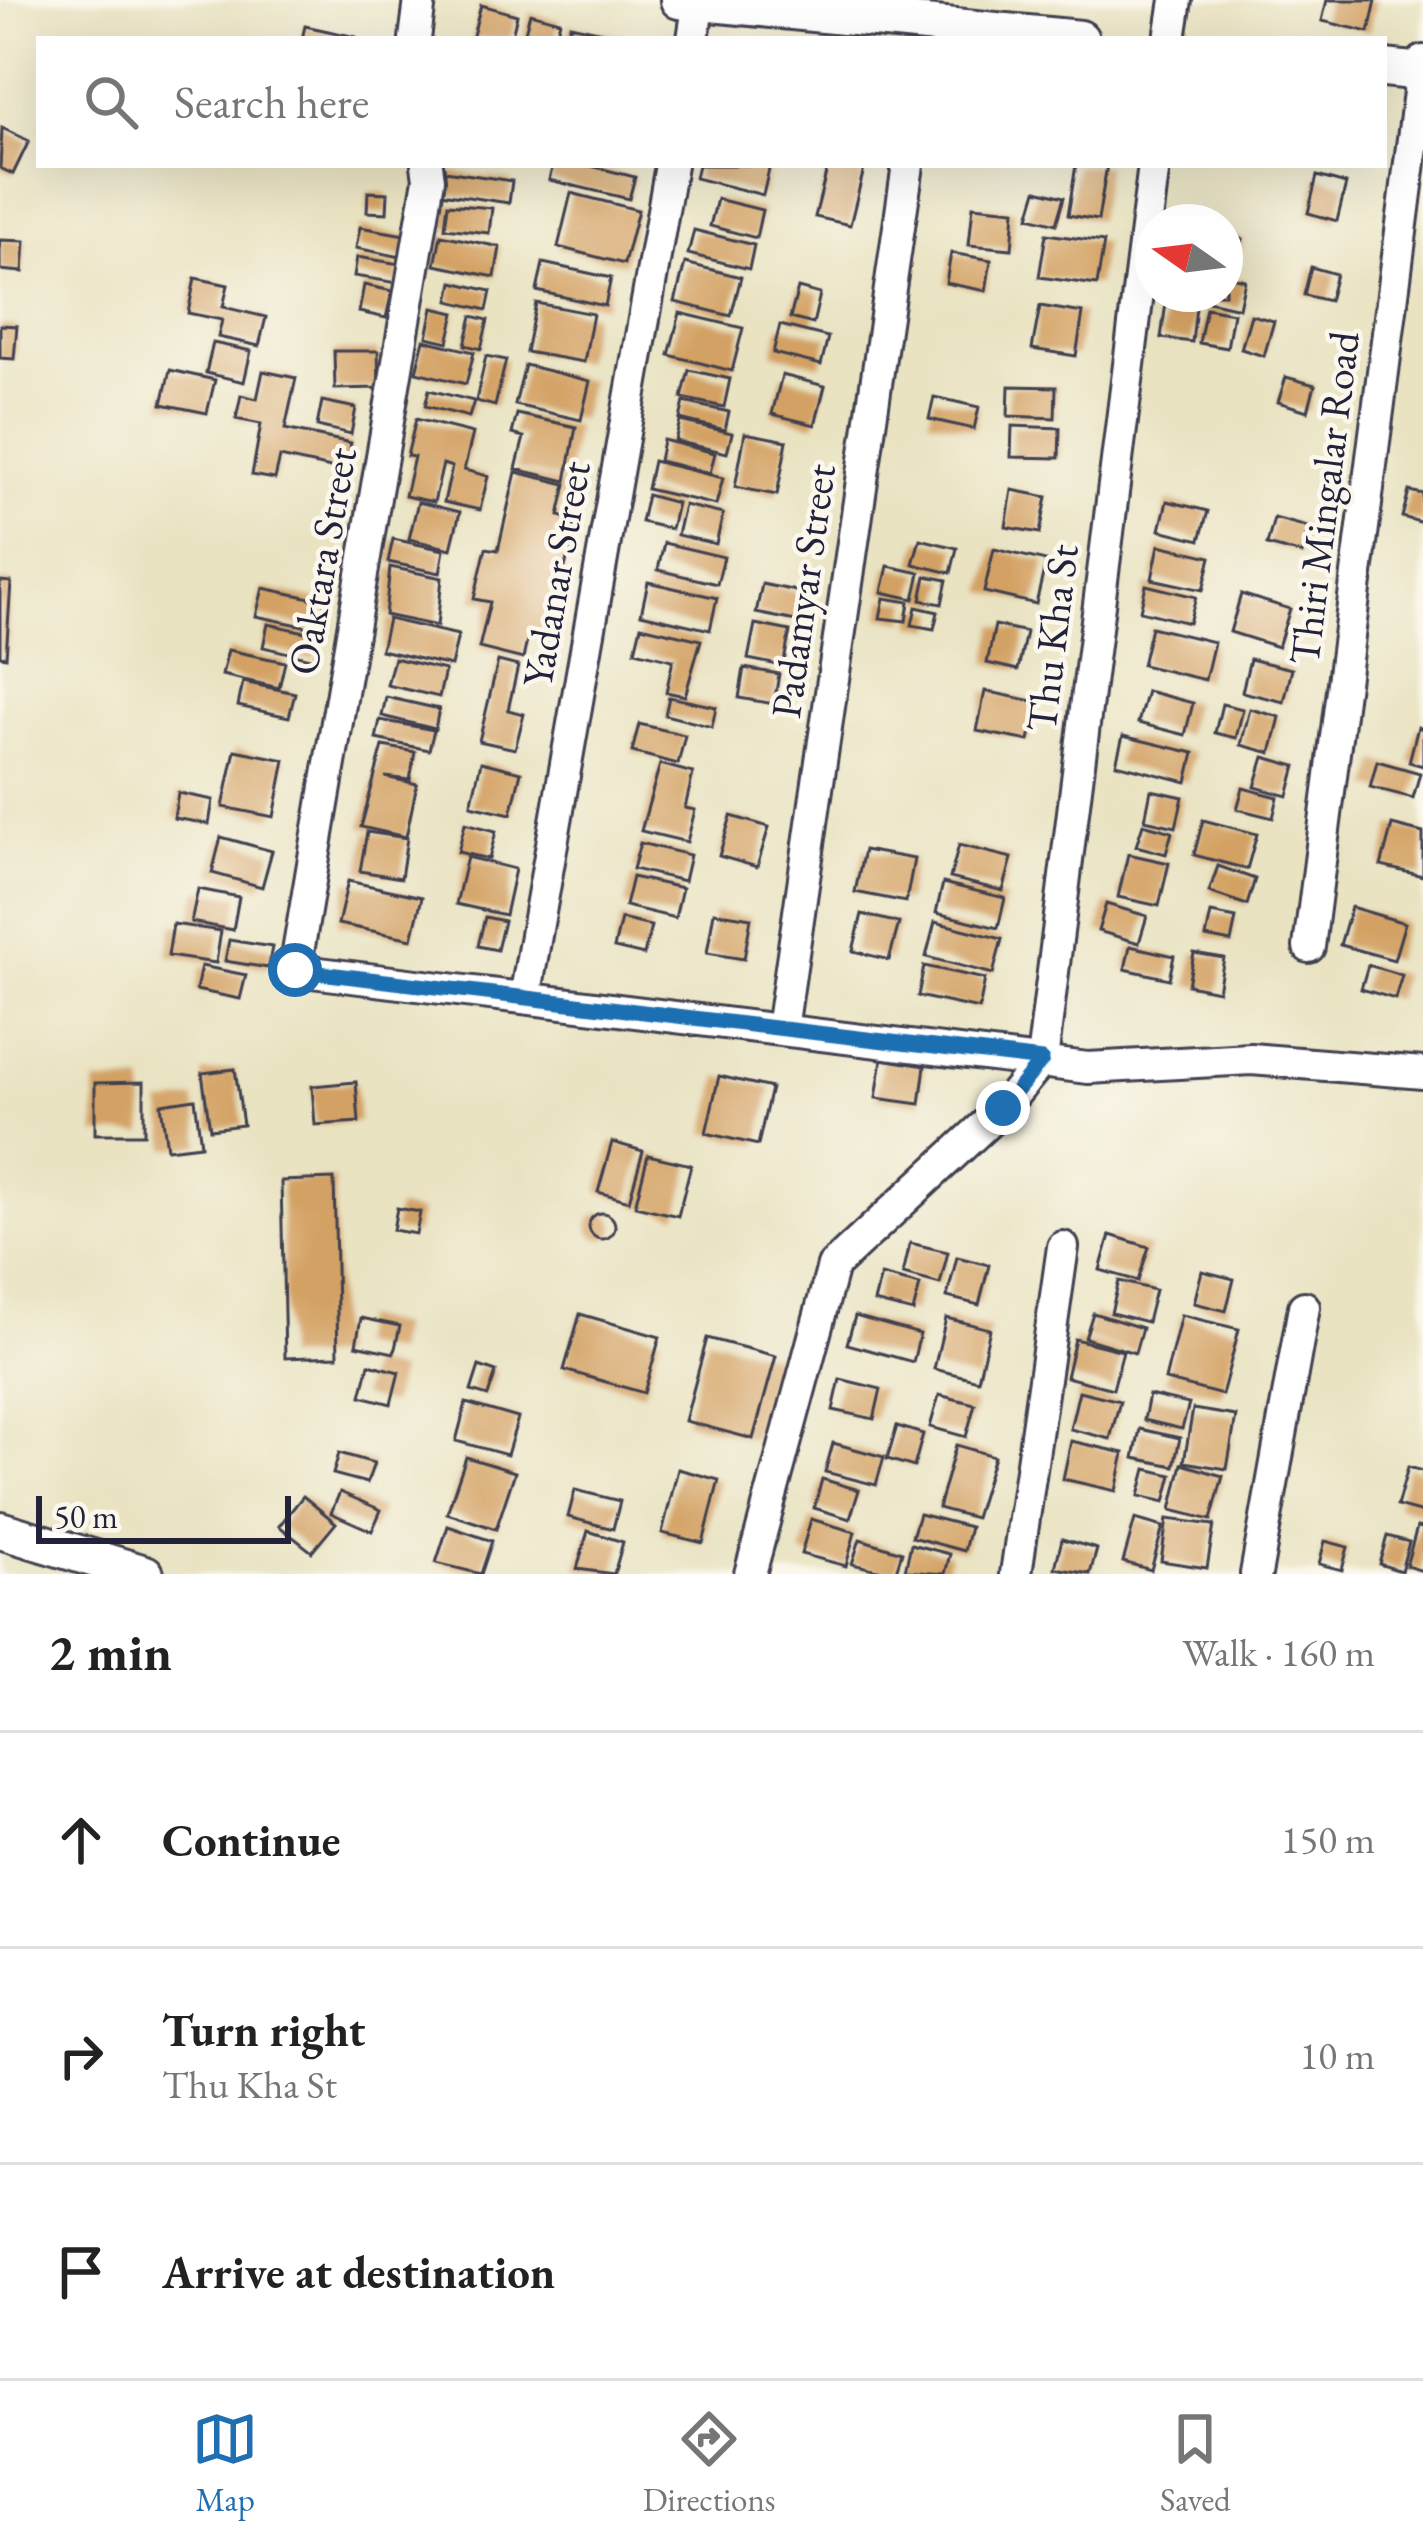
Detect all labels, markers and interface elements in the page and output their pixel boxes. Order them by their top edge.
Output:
search box [36,36,1387,168]
icon: search [78,69,144,135]
text: Search here [174,73,369,131]
north arrow [1135,204,1243,312]
street label: Thiri Mingalar Road [1276,328,1372,668]
street label: Oaktara Street [275,443,369,679]
street label: Yadanar Street [509,457,603,691]
street label: Padamyar Street [758,460,848,722]
street label: Thu Kha St [1013,541,1091,735]
route start [268,943,322,997]
route end [976,1081,1030,1135]
scale bar [36,1490,291,1543]
text: 50 m [54,1495,118,1538]
text: 2 min [48,1619,172,1685]
text: Walk · 160 m [1182,1627,1375,1678]
icon: ahead [48,1807,114,1873]
text: Continue [162,1811,340,1869]
text: 150 m [1281,1814,1375,1865]
text: Turn right [162,2001,365,2059]
icon: right [48,2023,114,2089]
text: 10 m [1299,2030,1375,2081]
text: Thu Kha St [162,2059,337,2110]
icon: arrive [48,2239,114,2305]
text: Arrive at destination [162,2243,555,2301]
tab: Map [192,2406,258,2521]
tab: Directions [643,2406,776,2521]
tab: Saved [1160,2406,1231,2521]

